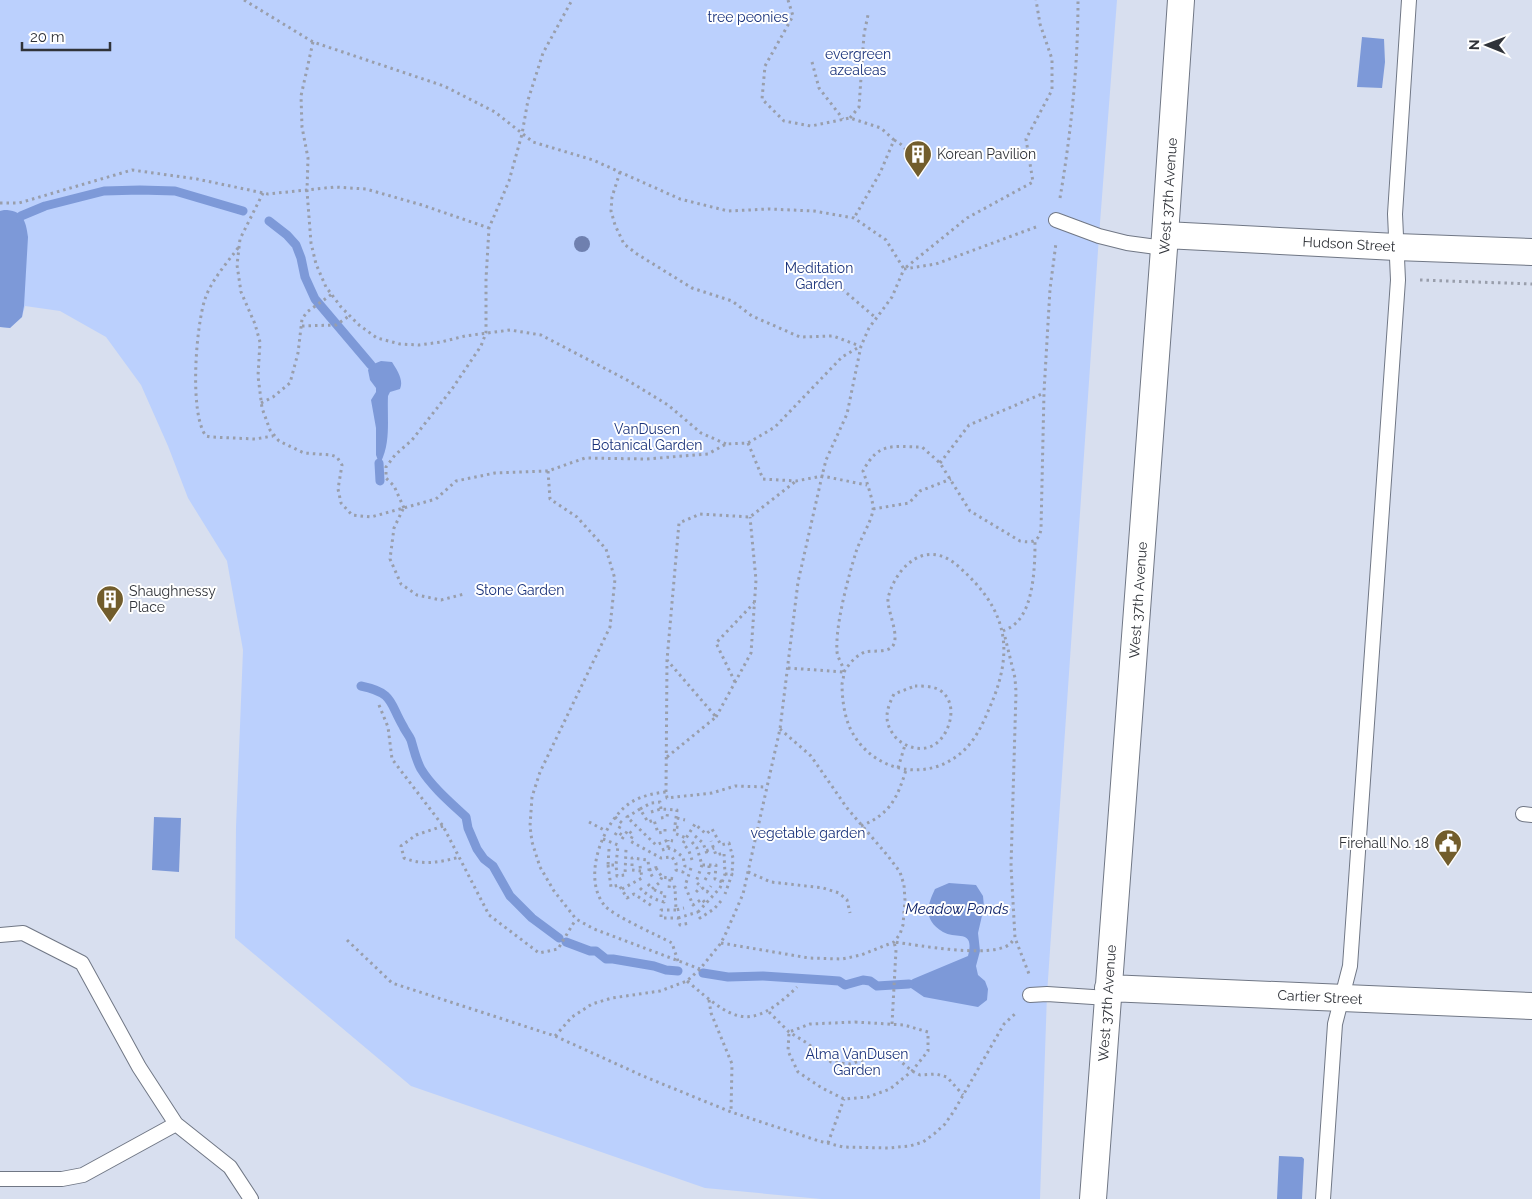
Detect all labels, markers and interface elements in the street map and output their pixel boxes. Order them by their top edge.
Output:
park label: tree peonies [708,9,789,25]
scale bar [22,20,110,52]
north arrow [1462,20,1512,70]
text: 20 m [30,28,65,46]
text: N [1466,39,1482,50]
park label: evergreen azealeas [825,46,891,78]
street label: West 37th Avenue [1156,137,1180,255]
building icon: Korean Pavilion [903,139,933,178]
place label: Korean Pavilion [937,146,1036,162]
street label: Hudson Street [1302,234,1396,254]
park label: Meditation Garden [785,260,853,292]
park label: VanDusen Botanical Garden [592,421,702,453]
street label: West 37th Avenue [1126,541,1150,659]
park label: Stone Garden [476,582,564,598]
place label: Shaughnessy Place [129,583,216,615]
building icon: Shaughnessy Place [95,584,125,623]
park label: vegetable garden [751,825,865,841]
public building icon: Firehall No. 18 [1433,828,1463,867]
place label: Firehall No. 18 [1339,835,1429,851]
water label: Meadow Ponds [905,900,1009,918]
street label: West 37th Avenue [1095,944,1119,1062]
street label: Cartier Street [1277,987,1363,1007]
park label: Alma VanDusen Garden [806,1046,908,1078]

